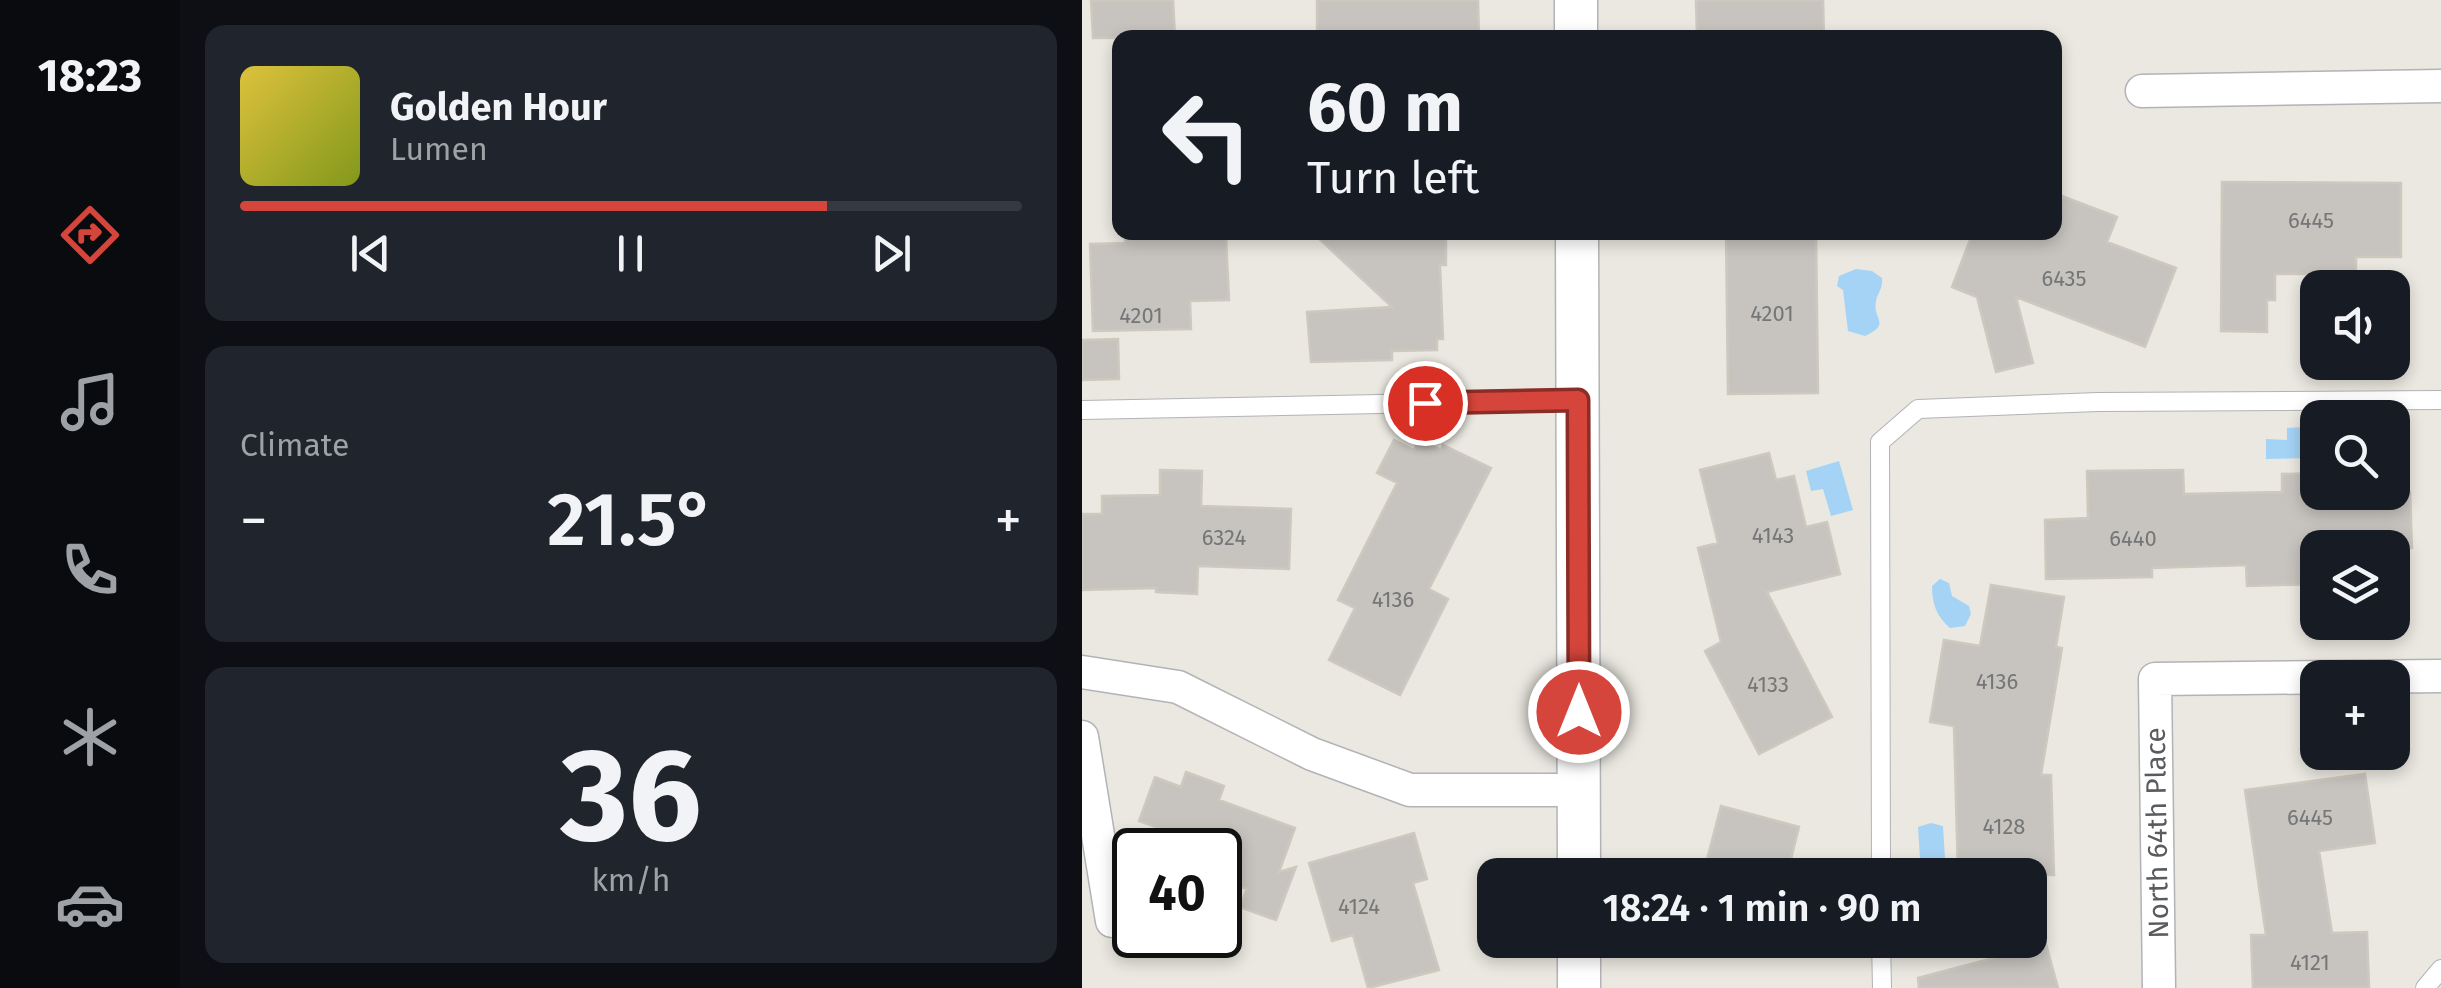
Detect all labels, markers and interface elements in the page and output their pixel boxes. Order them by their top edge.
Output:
text: 18:23 [38,49,142,103]
text: 60 m [1307,66,1463,150]
icon: left [1142,70,1272,200]
text: Golden Hour [390,84,607,130]
text: Lumen [390,130,488,168]
text: Turn left [1307,151,1479,205]
icon: directions [55,200,125,270]
house number: 6445 [2288,207,2334,234]
icon: previous [343,226,398,281]
icon: pause [603,226,658,281]
icon: next [864,226,919,281]
house number: 6435 [2041,265,2087,292]
map controls [2300,270,2410,770]
button: sound [2300,270,2410,380]
house number: 4201 [1750,300,1794,327]
house number: 4201 [1119,302,1163,329]
pin [1383,361,1468,446]
icon: music [55,367,125,437]
icon: arrive [1398,376,1453,431]
button: search [2300,400,2410,510]
text: Climate [240,426,349,464]
text: 21.5° [547,475,715,565]
text: − [240,488,268,554]
text: + [995,488,1022,554]
house number: 4143 [1752,522,1794,549]
house number: 6324 [1202,524,1246,551]
house number: 6440 [2109,525,2157,552]
button: layers [2300,530,2410,640]
icon: phone [55,535,125,605]
house number: 4136 [1372,586,1414,613]
position arrow [1527,660,1631,764]
button: + [2300,660,2410,770]
house number: 4136 [1976,668,2018,695]
house number: 4133 [1747,671,1789,698]
icon: climate [55,702,125,772]
text: 36 [561,718,701,874]
street label: North 64th Place [2139,727,2175,939]
house number: 6445 [2287,804,2333,831]
house number: 4128 [1983,813,2025,840]
speed limit sign: 40 [1112,828,1242,958]
text: km/h [591,861,671,899]
icon: car [55,869,125,939]
text: 18:24 · 1 min · 90 m [1602,885,1922,931]
house number: 4124 [1338,893,1380,920]
house number: 4121 [2290,949,2330,976]

